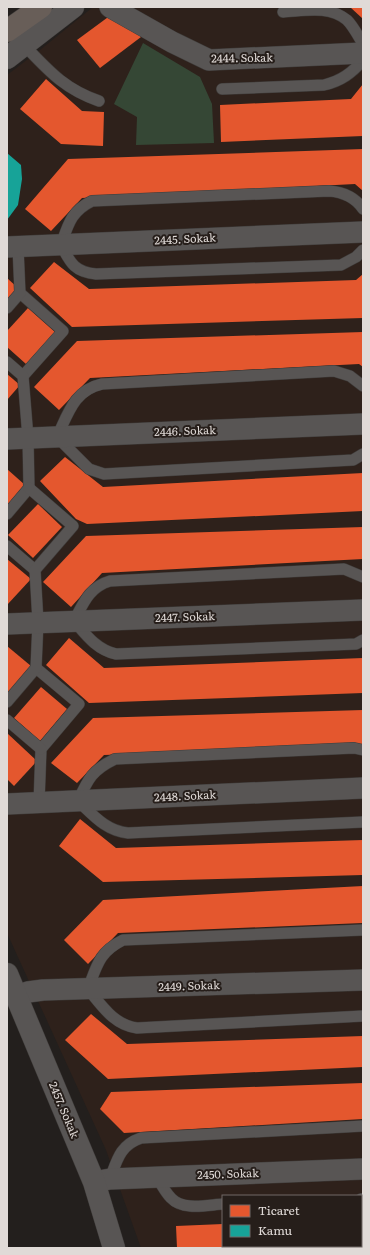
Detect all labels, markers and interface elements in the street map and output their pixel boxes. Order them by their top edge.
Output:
street label: 2444. Sokak [211,48,273,66]
street label: 2445. Sokak [154,228,216,248]
street label: 2446. Sokak [154,421,216,439]
street label: 2447. Sokak [155,607,215,625]
street label: 2448. Sokak [154,785,217,805]
street label: 2449. Sokak [158,976,220,994]
street label: 2457. Sokak [46,1079,84,1140]
street label: 2450. Sokak [197,1164,259,1182]
legend [222,1195,362,1247]
text: Ticaret [258,1201,300,1219]
text: Kamu [258,1221,293,1239]

